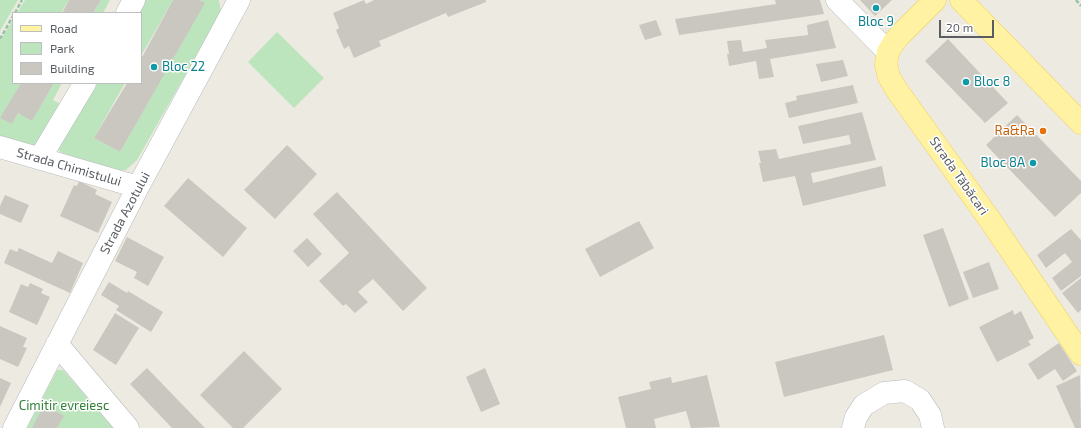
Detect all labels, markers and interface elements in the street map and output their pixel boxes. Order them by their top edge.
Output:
marker: Bloc 9 [871,3,881,13]
legend [12,12,142,84]
scale bar [941,12,996,38]
place label: Bloc 9 [858,14,894,30]
text: 20 m [946,20,973,34]
text: Road [50,21,78,35]
text: Park [50,41,75,55]
place label: Bloc 22 [162,59,205,75]
text: Building [50,61,94,75]
marker: Bloc 22 [149,62,159,72]
place label: Bloc 8 [974,74,1010,90]
marker: Bloc 8 [961,77,971,87]
place label: Ra&Ra [995,123,1035,139]
marker: Ra&Ra [1038,126,1048,136]
street label: Strada Tăbăcari [926,134,992,218]
street label: Strada Chimistului [15,145,123,189]
place label: Bloc 8A [980,155,1025,171]
marker: Bloc 8A [1028,158,1038,168]
street label: Strada Azotului [97,169,153,257]
park label: Cimitir evreiesc [19,398,109,414]

